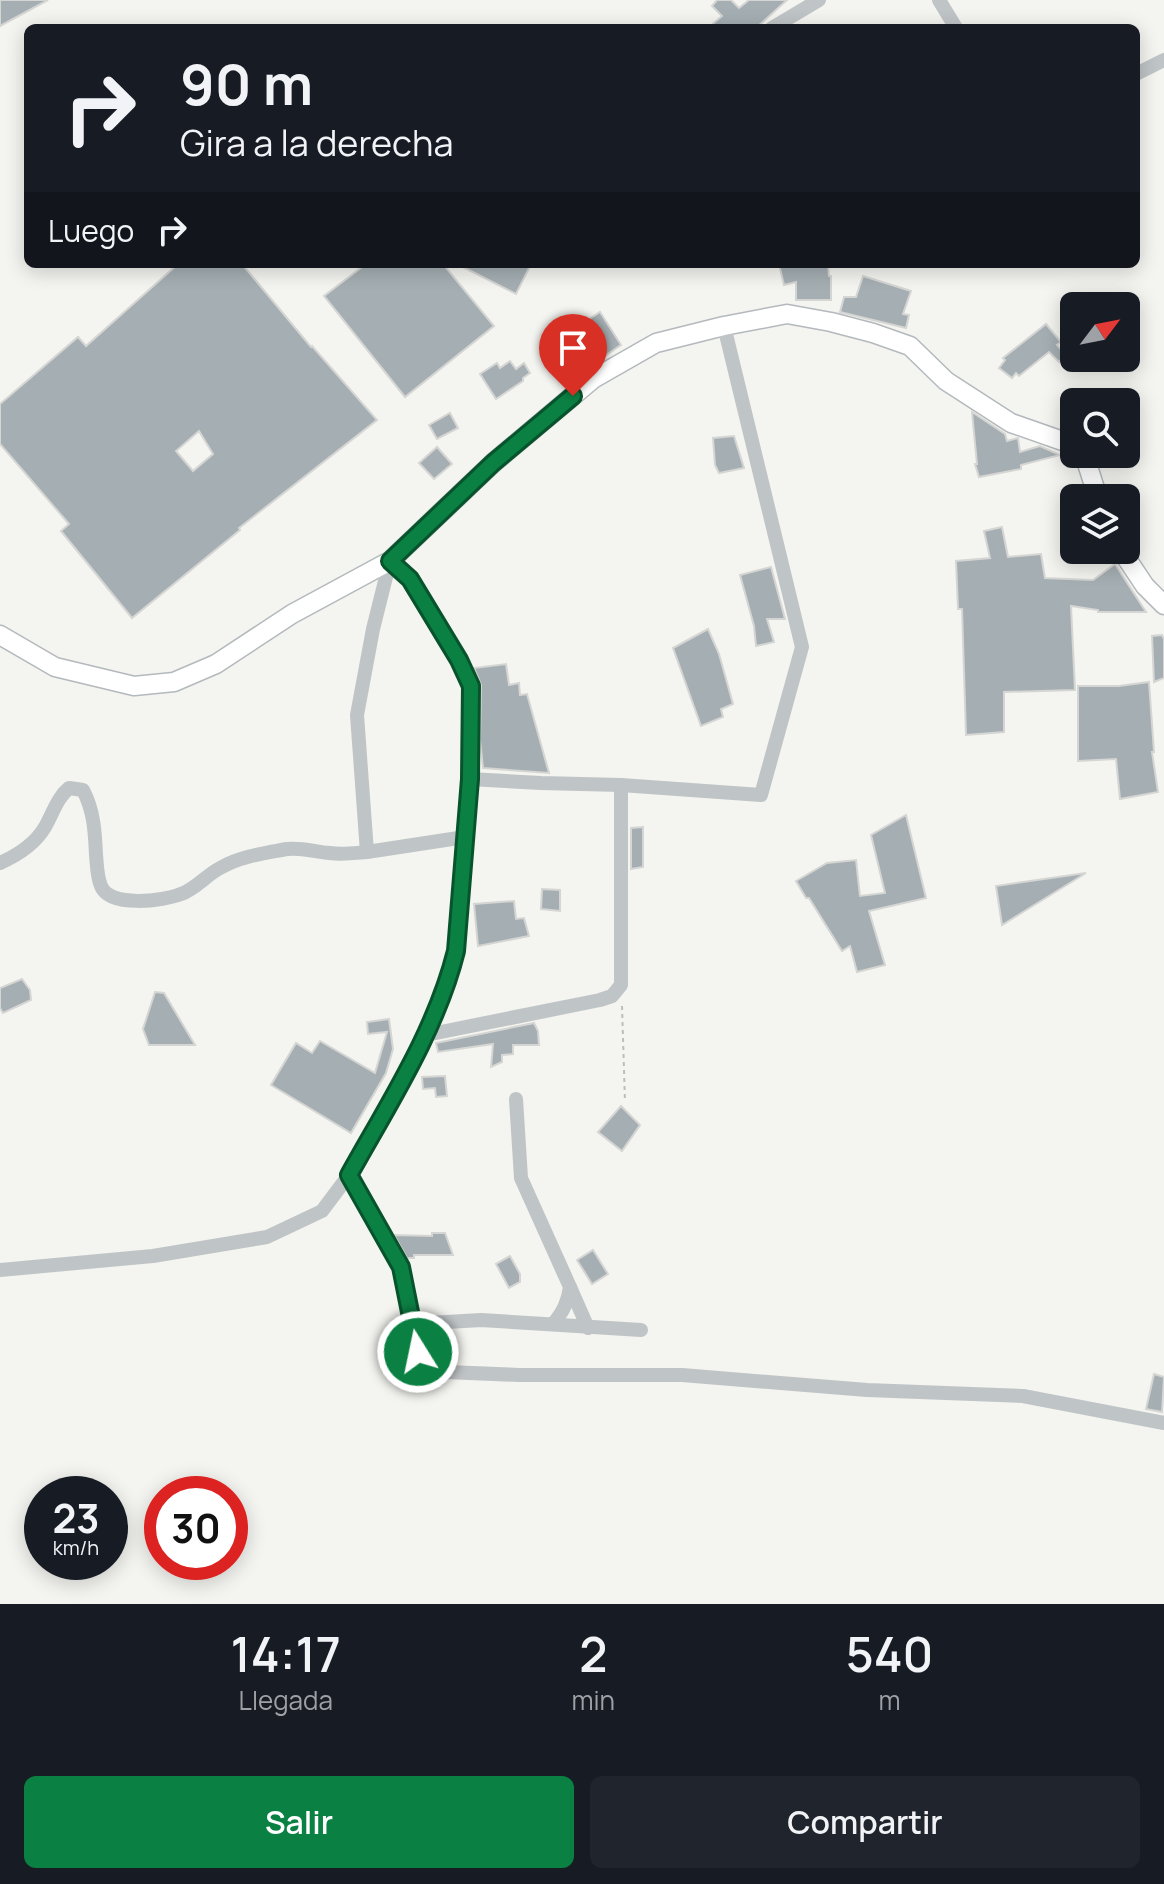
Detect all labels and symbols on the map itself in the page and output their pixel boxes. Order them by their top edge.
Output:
north arrow [1060,292,1140,372]
pin [539,314,607,396]
position arrow [376,1310,460,1394]
speed limit sign: 30 [144,1476,248,1580]

